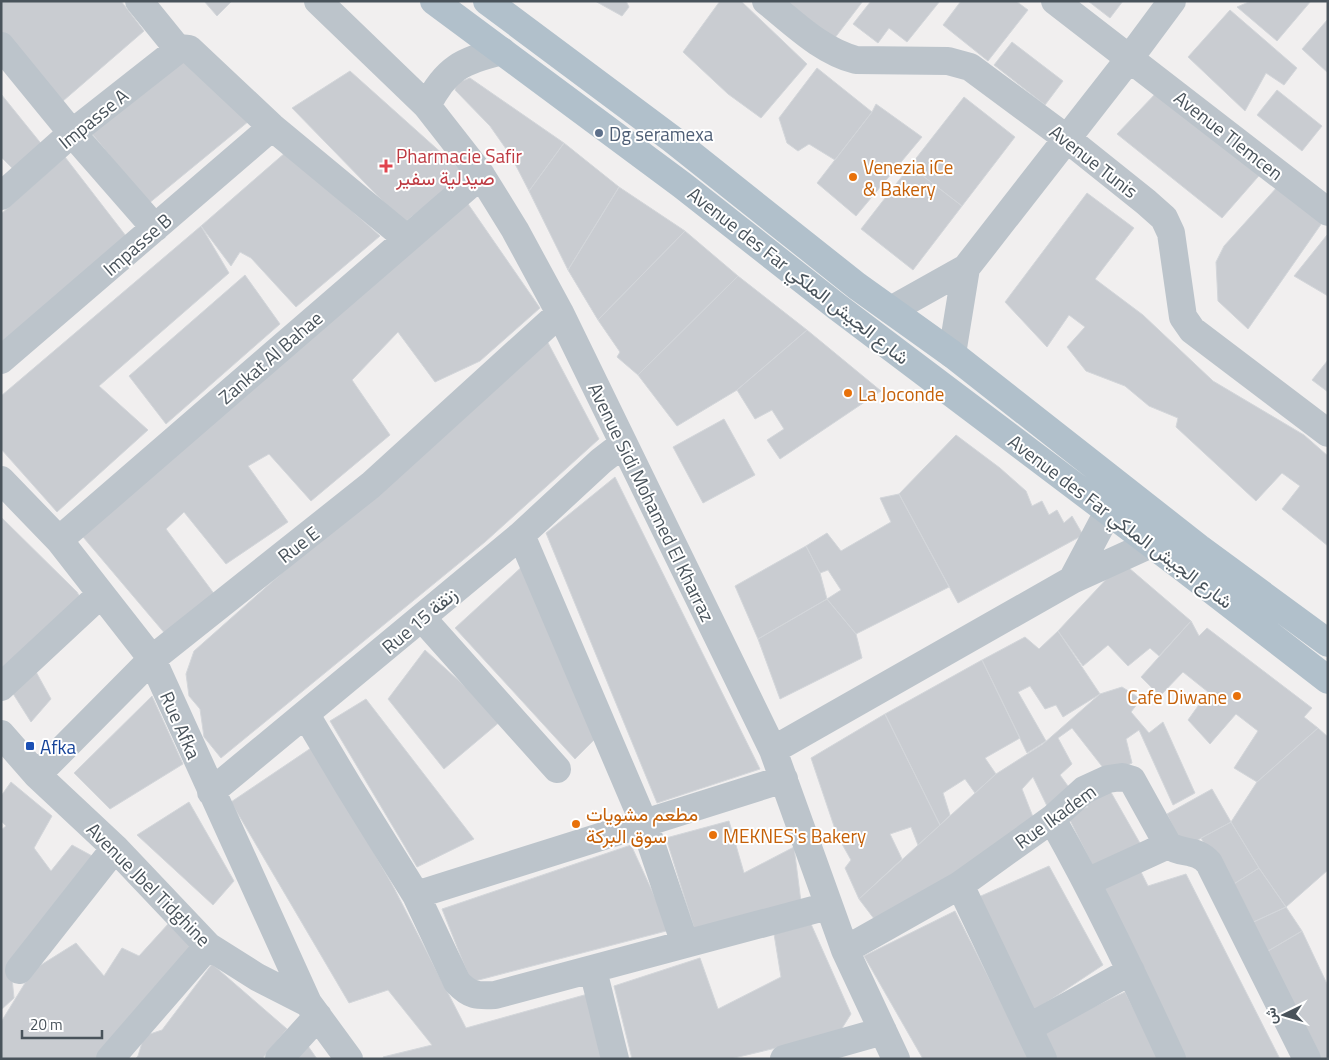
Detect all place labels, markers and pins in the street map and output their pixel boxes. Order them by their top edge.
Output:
place label: Dg seramexa [609,119,714,148]
marker: Dg seramexa [593,127,605,139]
place label: Pharmacie Safir صيدلية سفير [395,141,522,192]
place label: Venezia iCe & Bakery [863,152,953,203]
marker: Pharmacie Safir صيدلية سفير [380,160,392,172]
marker: Venezia iCe & Bakery [847,171,859,183]
place label: La Joconde [858,379,944,408]
marker: La Joconde [842,387,854,399]
place label: Cafe Diwane [1127,682,1227,711]
marker: Cafe Diwane [1231,690,1243,702]
place label: Afka [40,732,77,761]
marker: Afka [24,740,36,752]
place label: مطعم مشويات سوق البركة [586,799,698,850]
marker: مطعم مشويات سوق البركة [570,818,582,830]
place label: MEKNES's Bakery [723,821,866,850]
marker: MEKNES's Bakery [707,829,719,841]

